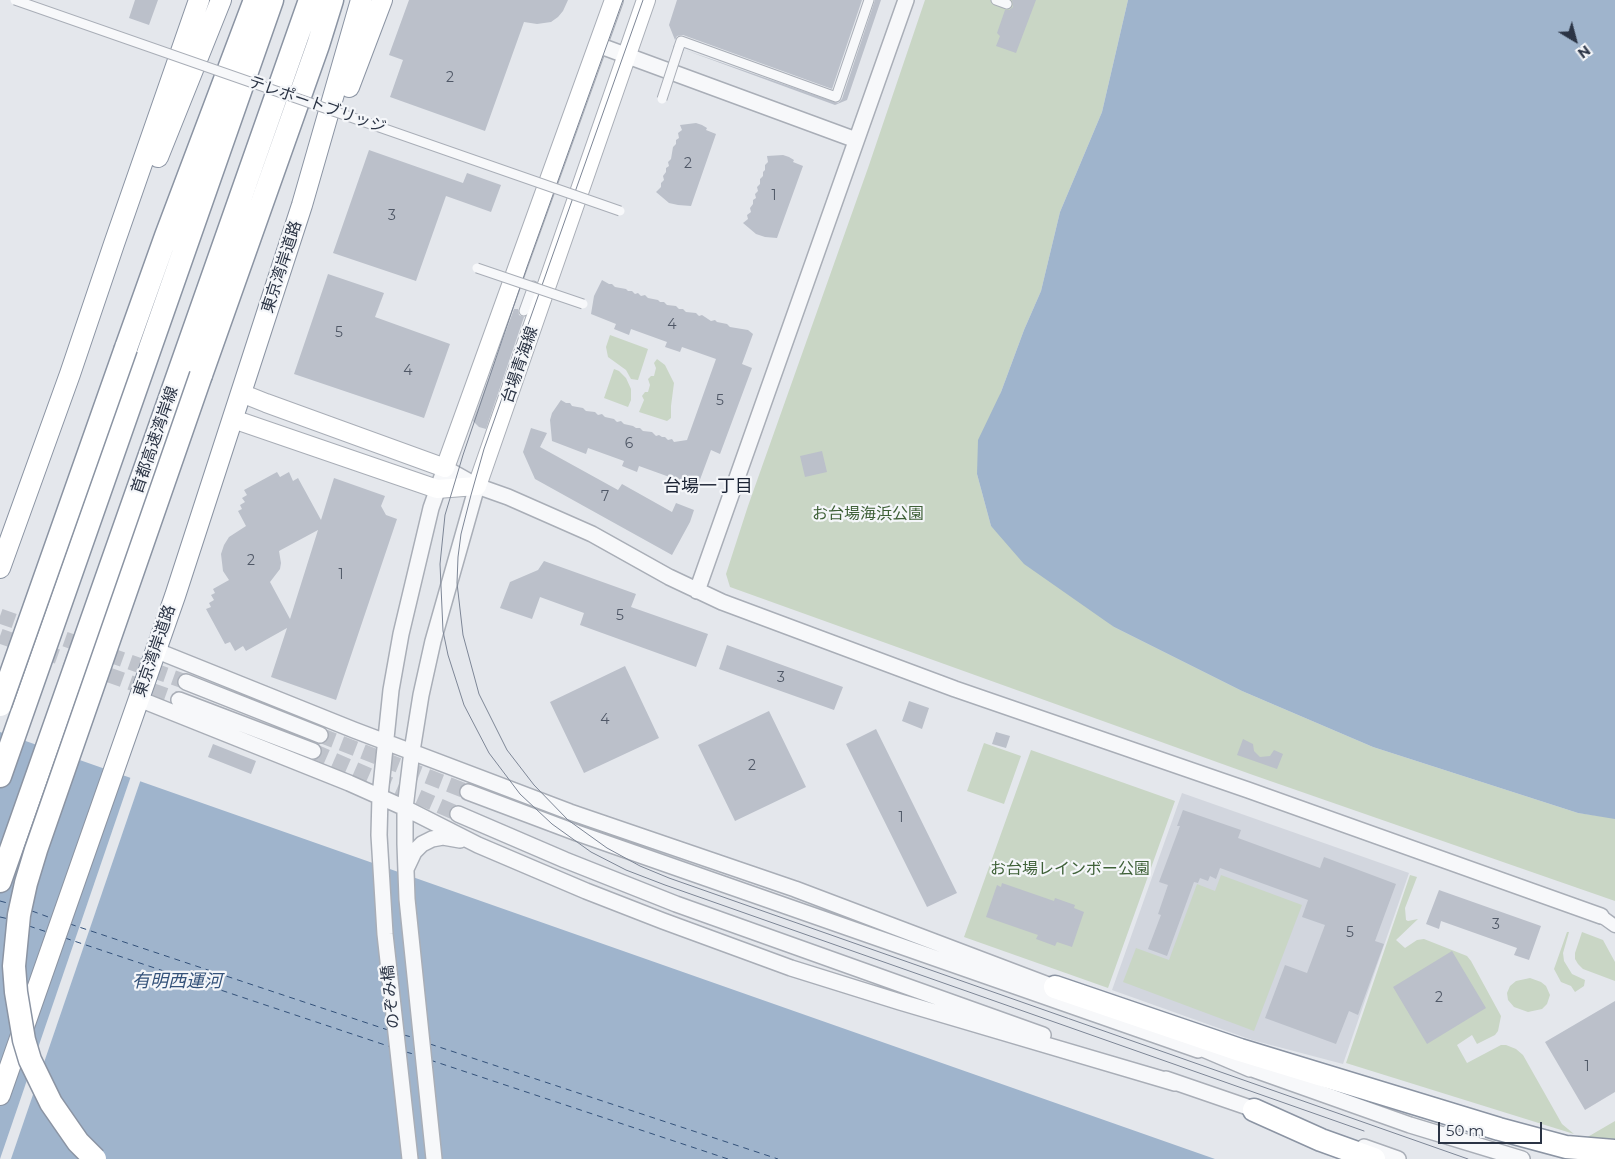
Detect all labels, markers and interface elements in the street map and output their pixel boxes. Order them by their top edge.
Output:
north arrow [1550,15,1600,65]
text: N [1574,41,1594,63]
house number: 2 [446,70,454,86]
street label: テレポートブリッジ [246,72,388,138]
house number: 2 [684,156,692,172]
house number: 1 [771,188,777,204]
house number: 3 [388,208,396,224]
street label: 東京湾岸道路 [258,218,306,316]
house number: 4 [667,317,677,333]
street label: 台場青海線 [498,324,542,406]
house number: 5 [335,325,343,341]
house number: 4 [403,363,413,379]
street label: 首都高速湾岸線 [128,384,182,496]
house number: 5 [716,393,724,409]
house number: 6 [625,436,633,452]
district label: 台場一丁目 [663,476,753,498]
house number: 7 [601,489,609,505]
park label: お台場海浜公園 [812,504,924,524]
house number: 2 [247,553,255,569]
house number: 1 [338,567,344,583]
street label: 東京湾岸道路 [130,602,180,700]
house number: 5 [616,608,624,624]
house number: 3 [777,670,785,686]
house number: 4 [600,712,610,728]
house number: 2 [748,758,756,774]
house number: 1 [898,810,904,826]
park label: お台場レインボー公園 [990,859,1150,879]
house number: 3 [1492,917,1500,933]
house number: 5 [1346,925,1354,941]
street label: のぞみ橋 [378,964,404,1030]
water label: 有明西運河 [132,971,222,993]
house number: 2 [1435,990,1443,1006]
house number: 1 [1584,1059,1590,1075]
scale bar [1440,1112,1544,1144]
text: 50 m [1446,1121,1484,1140]

